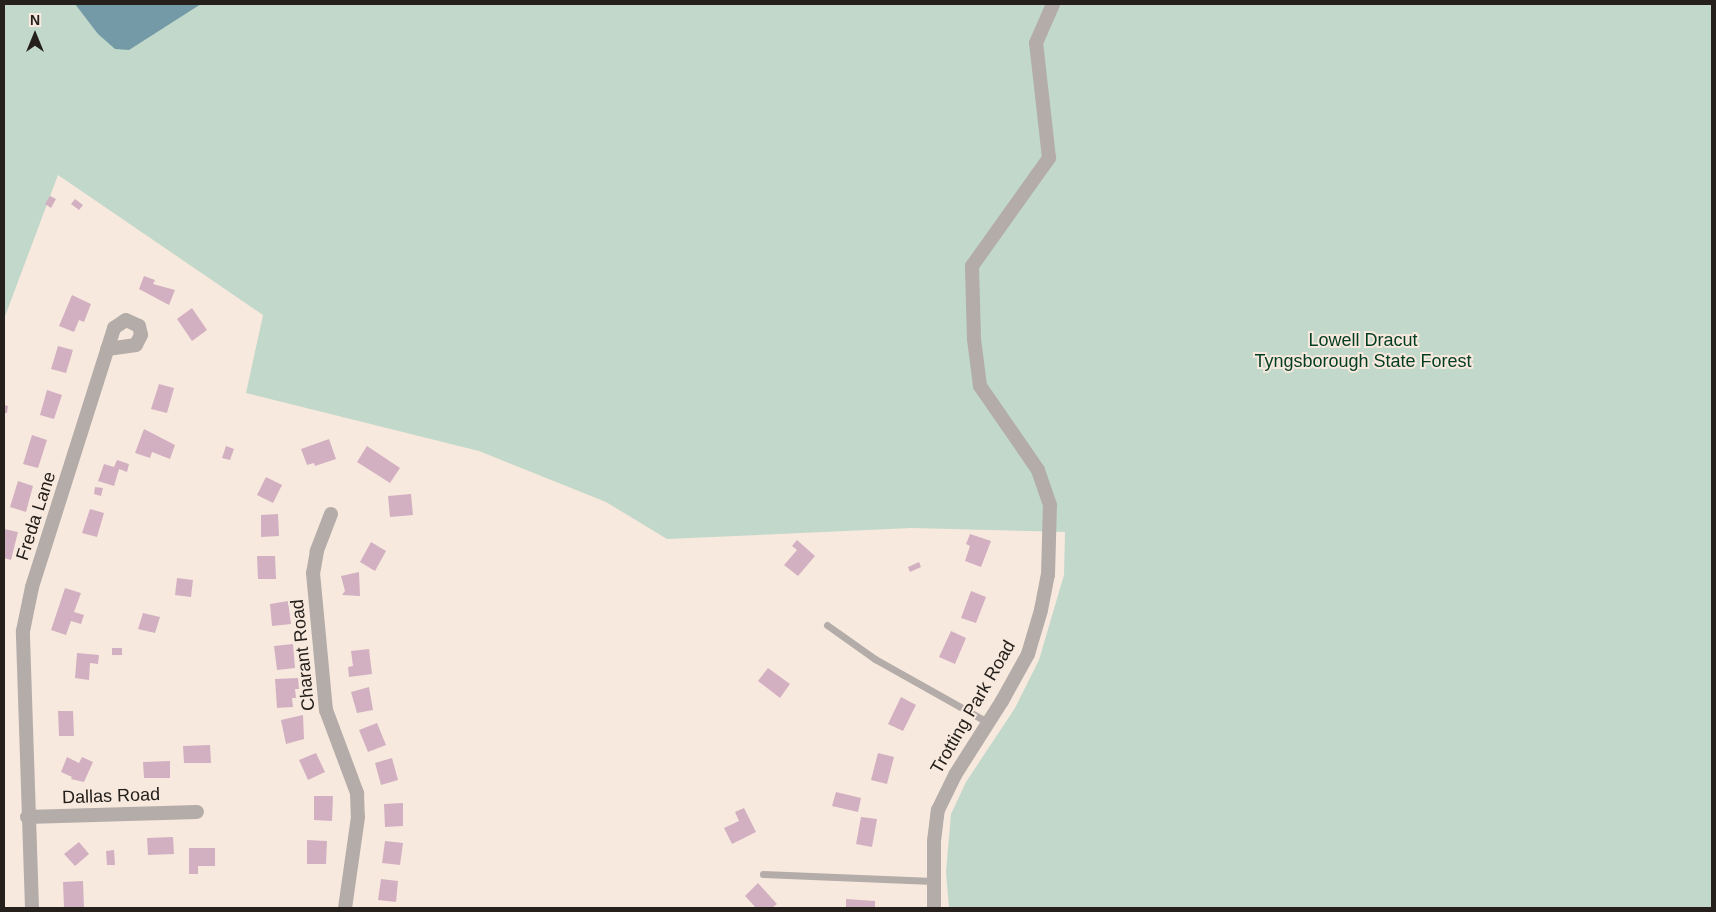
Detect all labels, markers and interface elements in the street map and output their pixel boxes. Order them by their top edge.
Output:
north arrow [10,10,60,60]
text: N [30,12,40,28]
park label: Lowell Dracut Tyngsborough State Forest [1254,330,1472,372]
street label: Freda Lane [12,469,60,563]
street label: Charant Road [286,598,320,712]
street label: Trotting Park Road [926,636,1020,778]
street label: Dallas Road [62,783,160,809]

